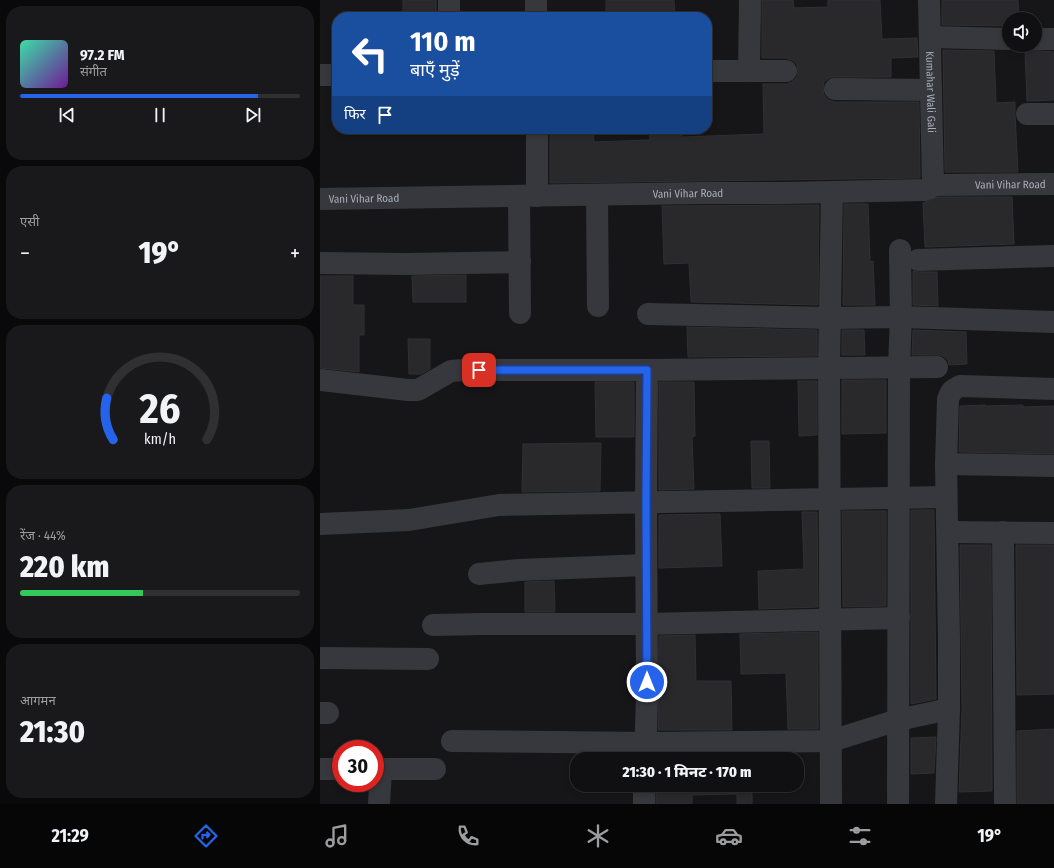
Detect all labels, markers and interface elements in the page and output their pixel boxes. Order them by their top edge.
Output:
map controls [1002,12,1042,52]
button: sound [1002,12,1042,52]
text: 110 m [410,25,476,58]
icon: left [344,28,396,80]
text: 97.2 FM [80,46,125,64]
street label: Kumahar Wali Gali [924,51,938,133]
text: बाएँ मुड़ें [410,59,460,81]
text: संगीत [80,64,107,79]
icon: previous [56,104,78,126]
icon: pause [149,104,171,126]
icon: next [242,104,264,126]
icon: arrive [374,104,396,126]
text: फिर [344,105,366,123]
street label: Vani Vihar Road [975,178,1046,191]
street label: Vani Vihar Road [653,187,723,200]
street label: Vani Vihar Road [329,191,399,205]
text: एसी [20,214,39,229]
text: 19° [139,235,181,271]
text: − [20,240,30,267]
text: + [290,240,300,267]
pin [462,353,496,387]
icon: arrive [468,359,490,381]
text: 26 [138,384,181,434]
text: km/h [144,431,176,448]
text: रेंज · 44% [20,528,66,543]
text: 220 km [20,549,109,585]
position arrow [626,661,668,703]
text: आगमन [20,693,56,708]
text: 21:30 [20,714,85,750]
speed limit sign: 30 [332,740,384,792]
text: 21:30 · 1 मिनट · 170 m [623,763,751,781]
icon: directions [192,822,220,850]
icon: music [323,822,351,850]
icon: phone [454,822,482,850]
icon: climate [584,822,612,850]
icon: car [715,822,743,850]
icon: filters [846,822,874,850]
text: 21:29 [51,825,89,847]
text: 19° [977,825,1002,847]

